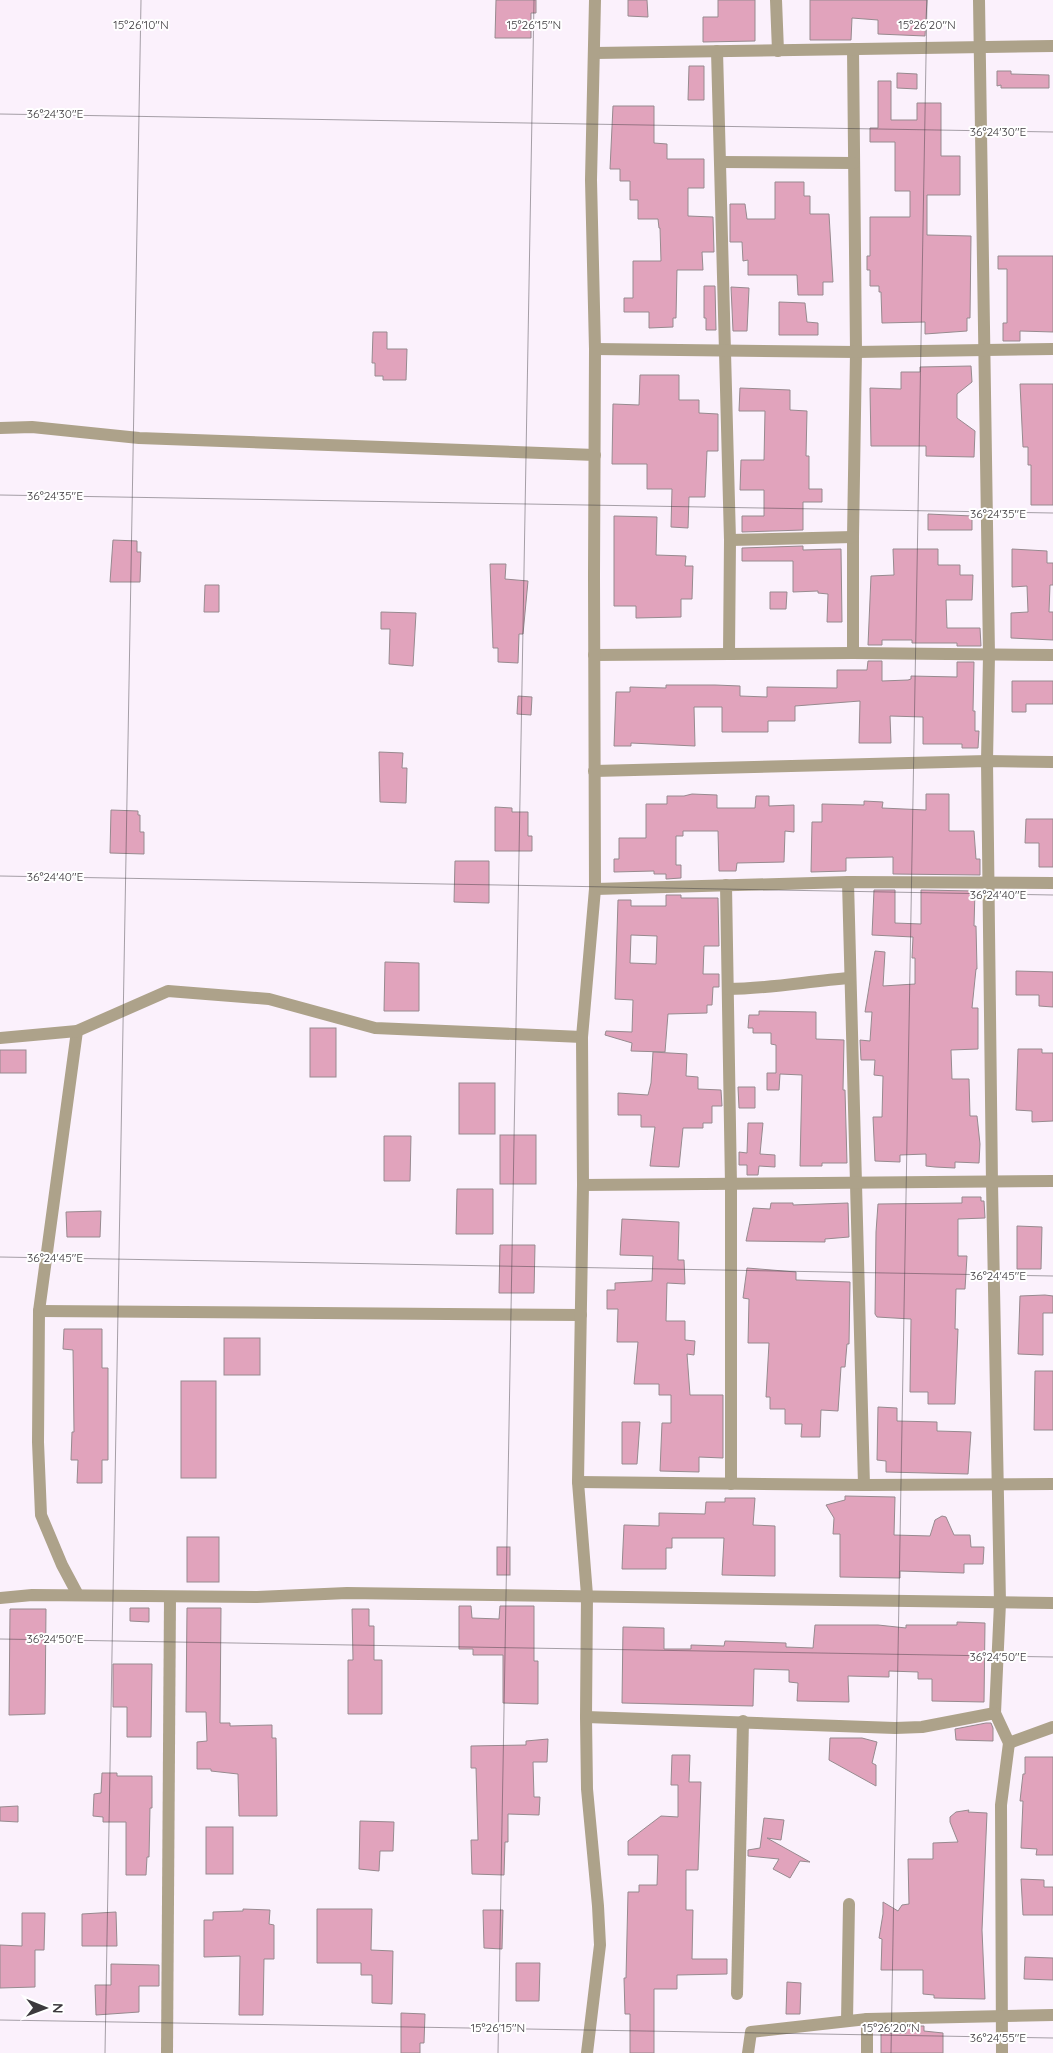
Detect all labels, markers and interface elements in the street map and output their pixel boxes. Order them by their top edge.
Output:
text: 15°26'10"N [113,17,169,32]
text: 15°26'15"N [507,17,561,32]
text: 15°26'20"N [898,17,956,32]
text: 36°24'30"E [27,106,84,121]
text: 36°24'30"E [970,124,1027,139]
text: 36°24'35"E [27,488,83,503]
text: 36°24'35"E [970,506,1026,521]
text: 36°24'40"E [27,869,84,884]
text: 36°24'40"E [970,887,1027,902]
text: 36°24'45"E [27,1250,83,1265]
text: 36°24'45"E [970,1268,1026,1283]
text: 36°24'50"E [27,1631,84,1646]
text: 36°24'50"E [970,1649,1027,1664]
north arrow [20,1983,70,2033]
text: N [49,2003,67,2014]
text: 15°26'15"N [471,2020,525,2035]
text: 15°26'20"N [862,2020,920,2035]
text: 36°24'55"E [970,2030,1026,2045]

